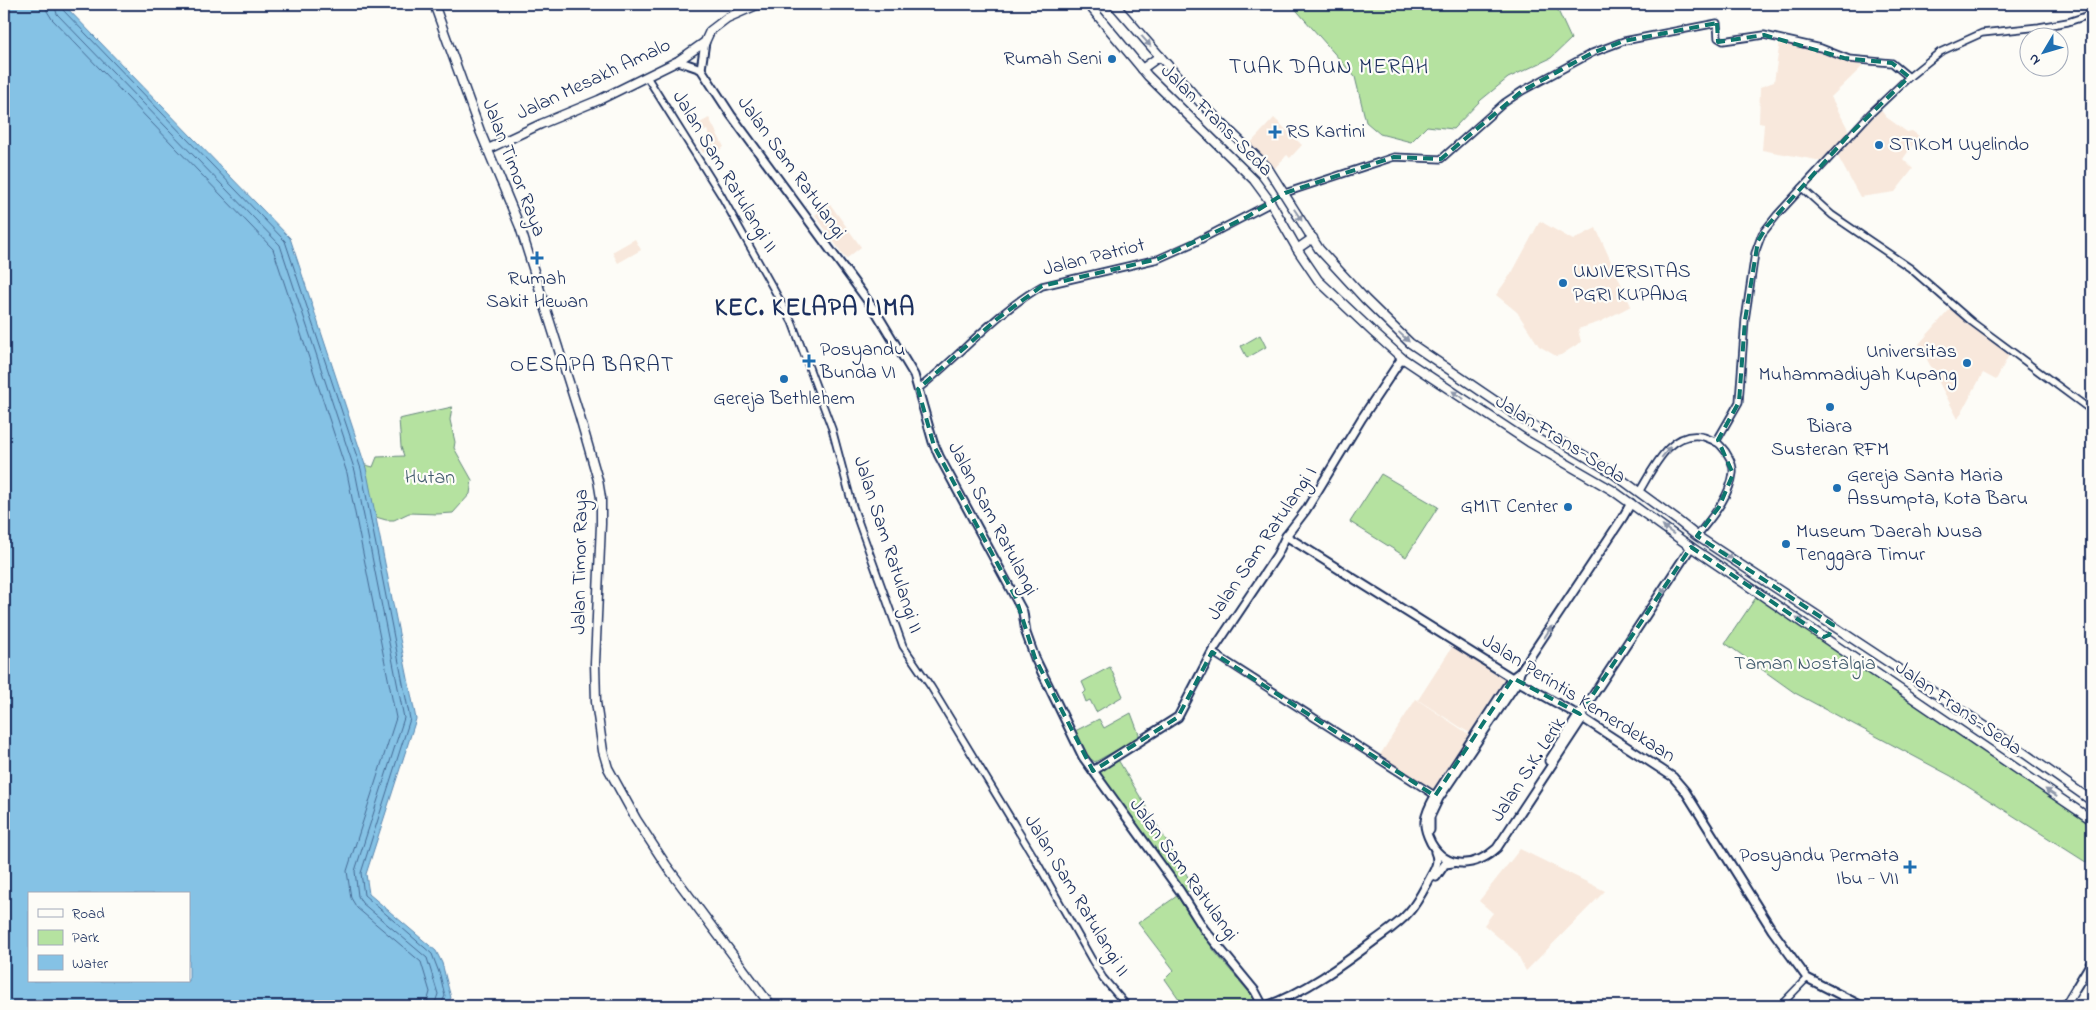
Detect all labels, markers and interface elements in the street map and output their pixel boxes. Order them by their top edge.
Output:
north arrow [2018,28,2068,78]
street label: Jalan Mesakh Amalo [512,32,676,128]
one-way arrow [1140,34,1152,46]
place label: Rumah Seni [1003,45,1102,74]
text: N [2024,49,2046,69]
district label: TUAK DAUN MERAH [1229,52,1429,84]
marker: Rumah Seni [1106,53,1118,65]
street label: Jalan Frans-Seda [1153,58,1279,184]
street label: Jalan Sam Ratulangi II [663,85,784,259]
street label: Jalan Sam Ratulangi [728,91,853,246]
street label: Jalan Timor Raya [473,95,553,241]
place label: RS Kartini [1286,118,1365,147]
marker: RS Kartini [1268,125,1282,139]
place label: STIKOM Uyelindo [1889,131,2029,160]
marker: STIKOM Uyelindo [1873,139,1885,151]
one-way arrow [1293,209,1303,222]
street label: Jalan Patriot [1040,231,1148,285]
marker: Rumah Sakit Hewan [530,251,544,265]
place label: UNIVERSITAS PGRI KUPANG [1573,258,1691,310]
place label: Rumah Sakit Hewan [486,265,588,317]
marker: UNIVERSITAS PGRI KUPANG [1557,277,1569,289]
district label: KEC. KELAPA LIMA [715,291,915,327]
one-way arrow [1398,332,1411,343]
place label: Posyandu Bunda VI [819,336,905,388]
place label: Universitas Muhammadiyah Kupang [1758,338,1957,391]
district label: OESAPA BARAT [510,350,674,382]
marker: Posyandu Bunda VI [802,354,816,368]
marker: Universitas Muhammadiyah Kupang [1961,357,1973,369]
marker: Gereja Bethlehem [778,373,790,385]
place label: Gereja Bethlehem [713,385,855,414]
street label: Jalan Frans-Seda [1489,388,1631,492]
one-way arrow [1451,390,1465,400]
marker: Biara Susteran RFM [1824,401,1836,413]
place label: Biara Susteran RFM [1771,413,1889,465]
street label: Jalan Sam Ratulangi [938,437,1045,601]
one-way arrow [1660,446,1671,458]
street label: Jalan Sam Ratulangi II [844,453,929,638]
street label: Jalan Sam Ratulangi I [1201,461,1326,627]
place label: Gereja Santa Maria Assumpta, Kota Baru [1847,462,2028,514]
park label: Hutan [405,464,455,493]
marker: Gereja Santa Maria Assumpta, Kota Baru [1831,482,1843,494]
street label: Jalan Timor Raya [565,489,597,635]
place label: GMIT Center [1460,493,1559,522]
marker: GMIT Center [1562,501,1574,513]
place label: Museum Daerah Nusa Tenggara Timur [1796,518,1982,571]
one-way arrow [1661,525,1675,535]
marker: Museum Daerah Nusa Tenggara Timur [1780,538,1792,550]
one-way arrow [1720,550,1734,560]
one-way arrow [1660,581,1670,594]
one-way arrow [1795,617,1809,627]
one-way arrow [1543,625,1552,638]
street label: Jalan Perintis Kemerdekaan [1475,627,1681,771]
park label: Taman Nostalgia [1734,650,1876,680]
street label: Jalan Frans-Seda [1889,654,2027,764]
street label: Jalan S.K. Lerik [1484,711,1574,828]
one-way arrow [2045,789,2058,798]
street label: Jalan Sam Ratulangi [1120,793,1245,948]
street label: Jalan Sam Ratulangi II [1015,809,1136,983]
place label: Posyandu Permata Ibu - VII [1739,842,1899,894]
marker: Posyandu Permata Ibu - VII [1903,860,1917,874]
legend [28,892,190,982]
text: Road [72,903,105,925]
text: Park [72,927,100,949]
text: Water [72,953,108,975]

